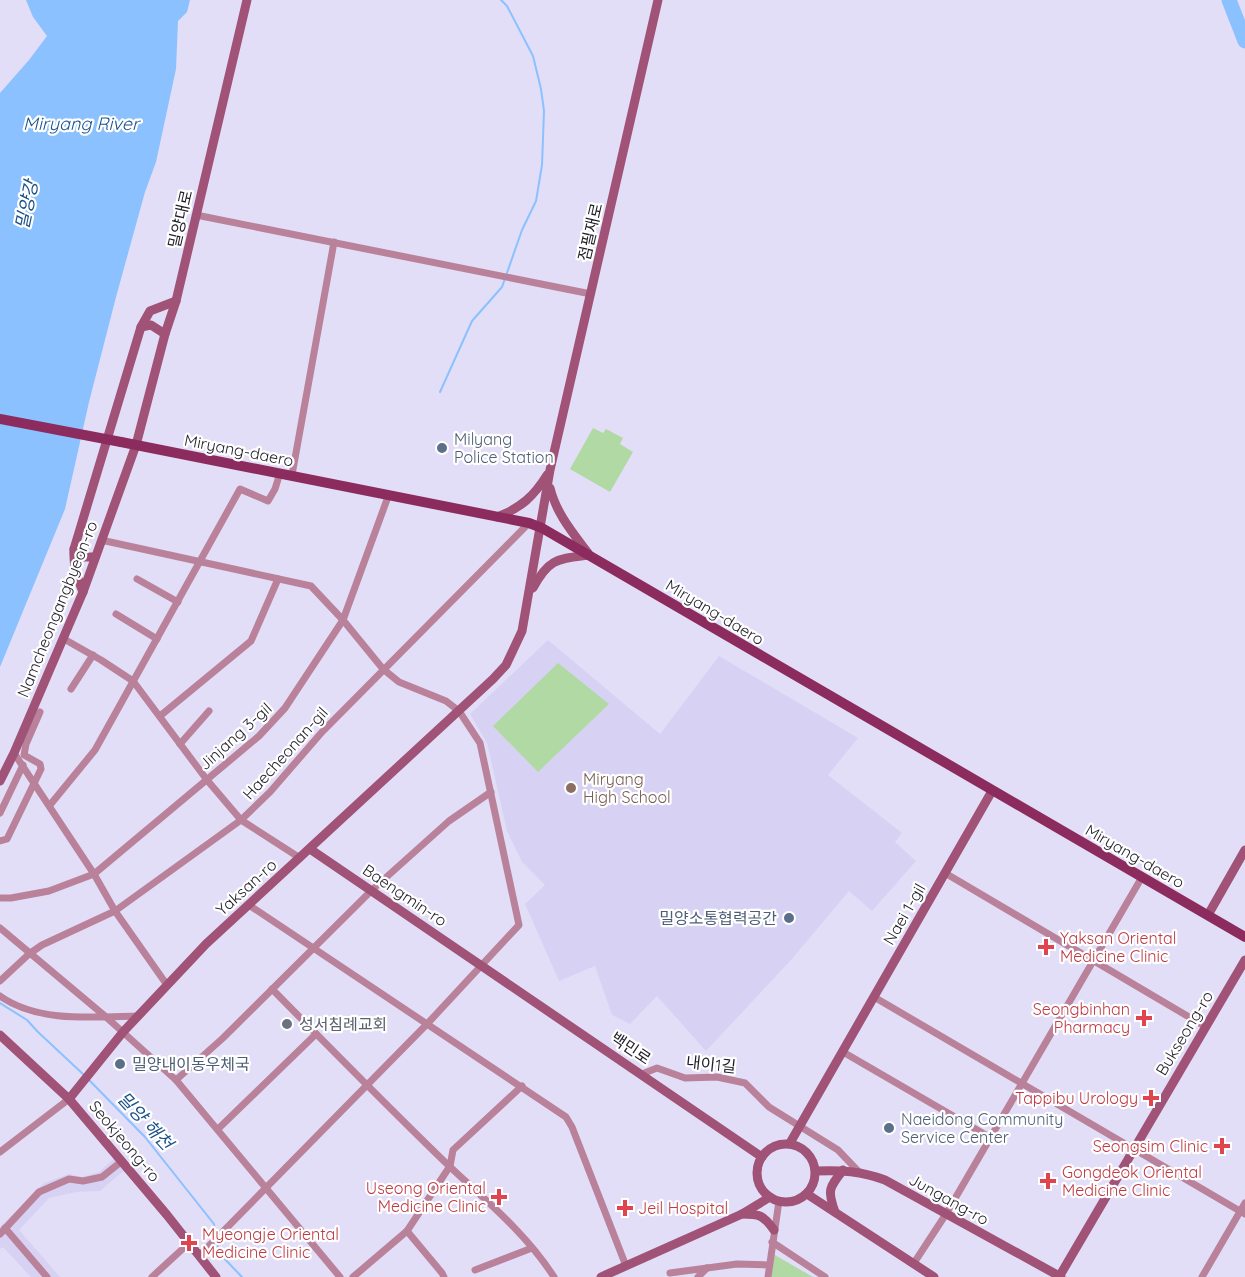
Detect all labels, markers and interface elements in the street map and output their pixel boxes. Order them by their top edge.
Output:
water label: Miryang River [23,112,141,135]
water label: 밀양강 [10,176,43,232]
street label: 밀양대로 [164,188,196,250]
street label: 점필재로 [574,201,606,263]
place label: Milyang Police Station [454,429,554,467]
street label: Miryang-daero [183,430,295,470]
marker: Milyang Police Station [435,441,449,455]
street label: Namcheongangbyeon-ro [12,518,102,700]
street label: Miryang-daero [662,575,768,649]
street label: Jinjang 3-gil [194,698,276,774]
street label: Haecheonan-gil [238,703,332,803]
place label: Miryang High School [583,769,671,807]
marker: Miryang High School [564,781,578,795]
street label: Miryang-daero [1082,820,1188,892]
street label: Yaksan-ro [211,855,281,919]
street label: Baengmin-ro [359,859,451,931]
street label: Naei 1-gil [878,880,930,948]
place label: 밀양소통협력공간 [659,908,777,928]
marker: 밀양소통협력공간 [782,911,796,925]
place label: Yaksan Oriental Medicine Clinic [1060,928,1176,966]
marker: Yaksan Oriental Medicine Clinic [1037,938,1055,956]
street label: Bukseong-ro [1151,987,1217,1079]
place label: Seongbinhan Pharmacy [1033,999,1130,1037]
marker: Seongbinhan Pharmacy [1135,1009,1153,1027]
place label: 성서침례교회 [299,1014,387,1034]
marker: 성서침례교회 [280,1017,294,1031]
street label: 백민로 [607,1027,655,1069]
street label: 내이1길 [685,1051,737,1077]
place label: 밀양내이동우체국 [132,1054,250,1074]
marker: 밀양내이동우체국 [113,1057,127,1071]
water label: 밀양 해천 [113,1087,180,1156]
place label: Tappibu Urology [1015,1088,1138,1108]
marker: Tappibu Urology [1142,1089,1160,1107]
street label: Seokjeong-ro [85,1096,165,1186]
place label: Naeidong Community Service Center [901,1109,1063,1147]
marker: Naeidong Community Service Center [882,1121,896,1135]
place label: Seongsim Clinic [1093,1136,1208,1156]
marker: Seongsim Clinic [1213,1137,1231,1155]
place label: Gongdeok Oriental Medicine Clinic [1062,1162,1202,1200]
street label: Jungang-ro [906,1169,992,1229]
marker: Gongdeok Oriental Medicine Clinic [1039,1172,1057,1190]
place label: Useong Oriental Medicine Clinic [366,1178,486,1216]
marker: Useong Oriental Medicine Clinic [490,1188,508,1206]
place label: Jeil Hospital [638,1198,728,1218]
marker: Jeil Hospital [616,1199,634,1217]
place label: Myeongje Oriental Medicine Clinic [202,1224,339,1262]
marker: Myeongje Oriental Medicine Clinic [180,1234,198,1252]

